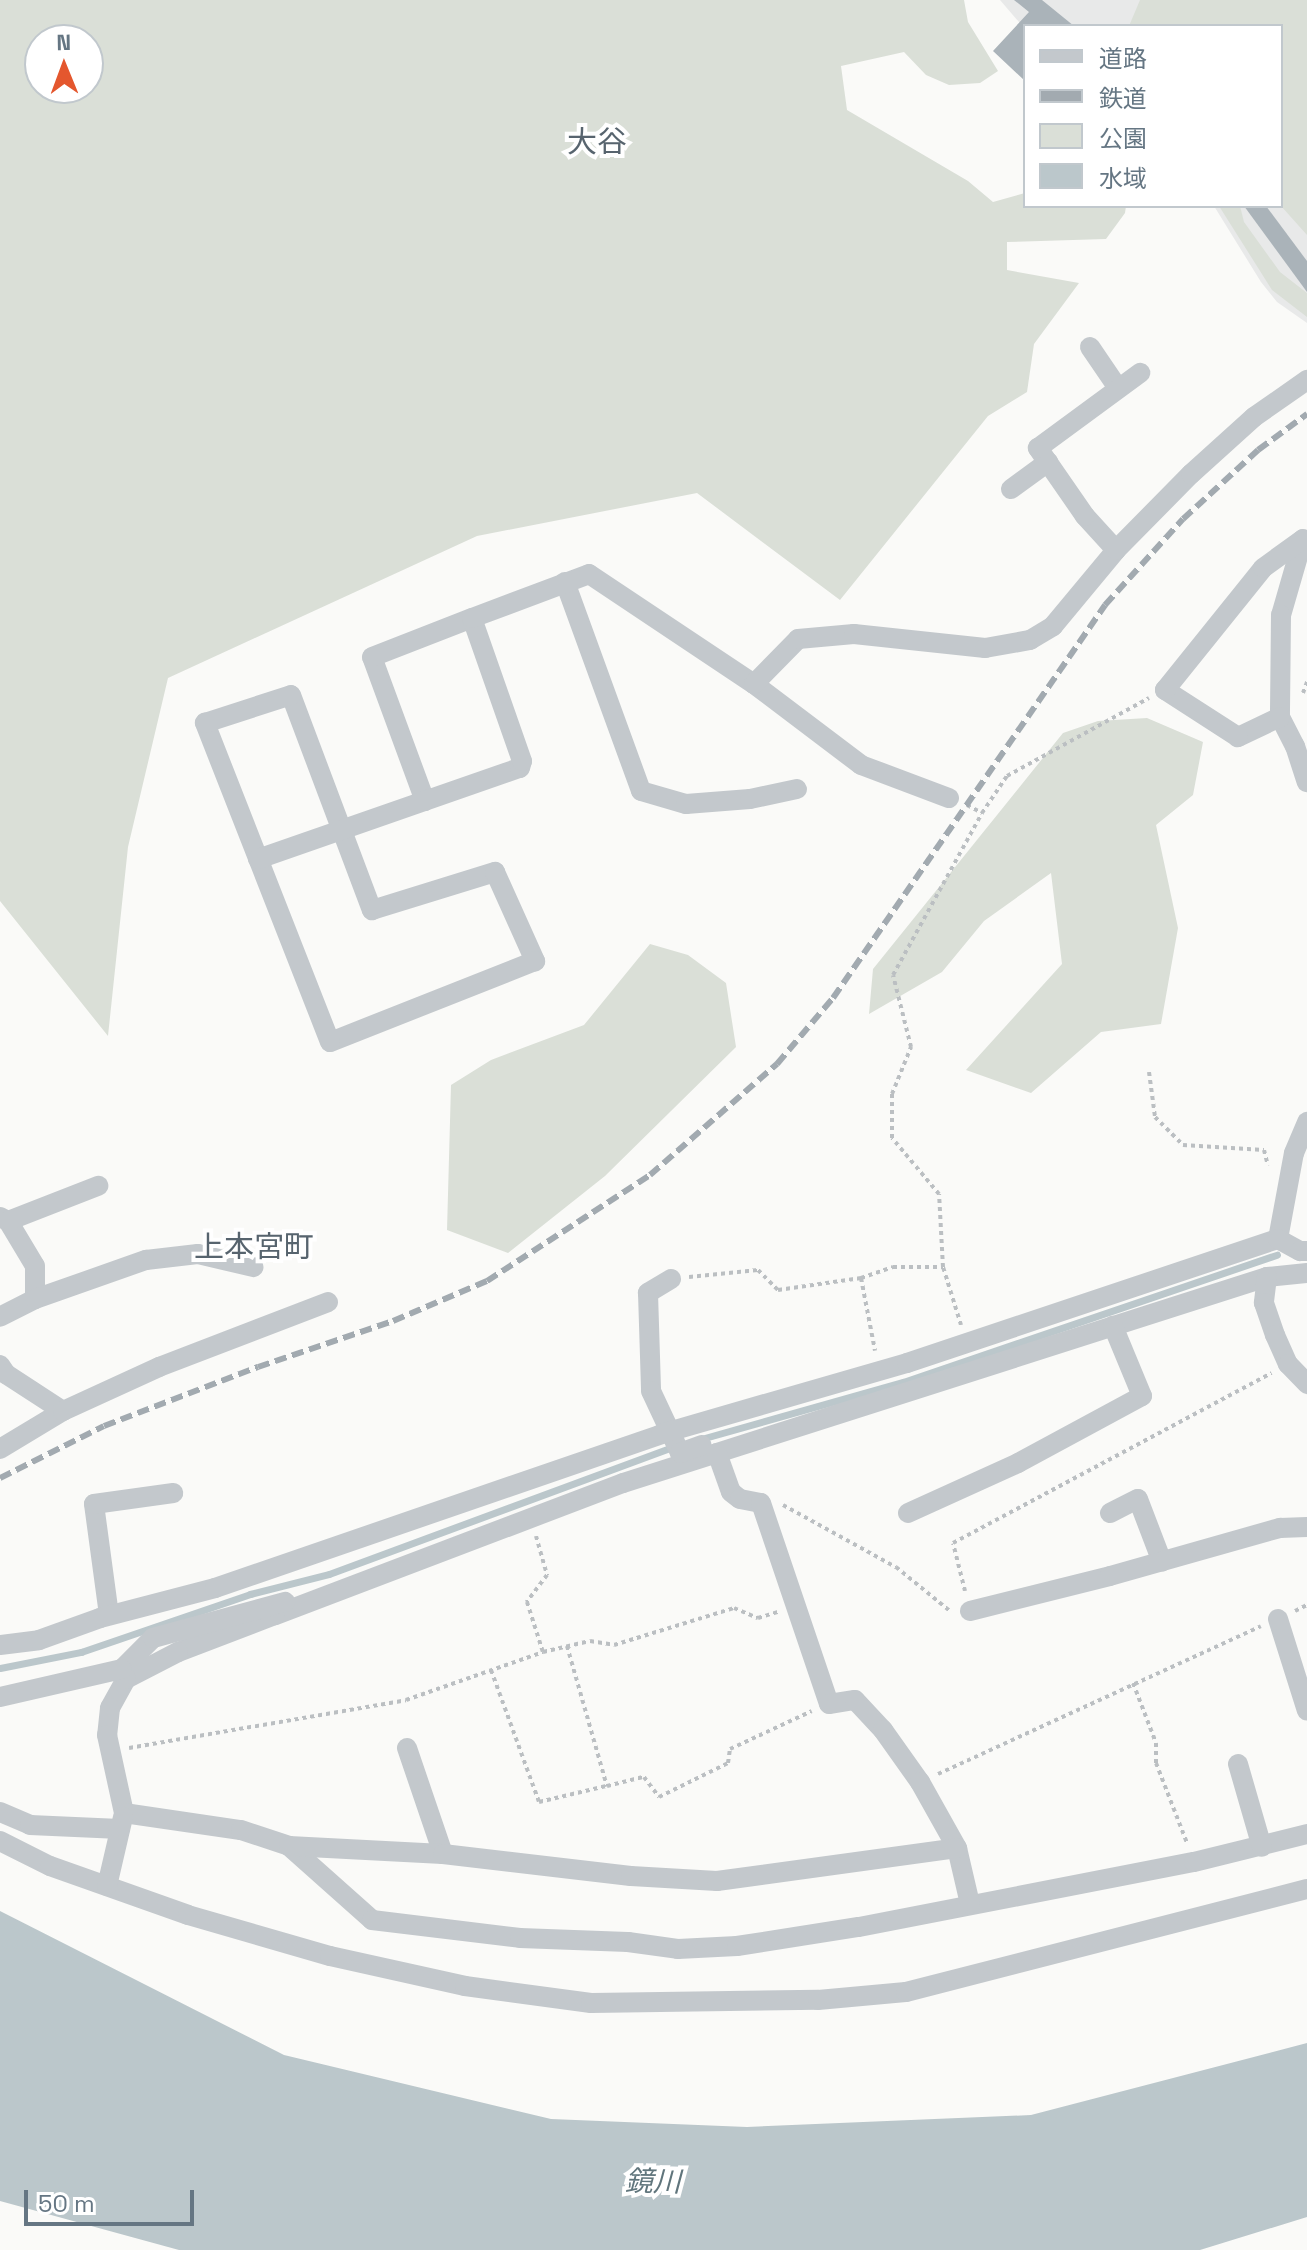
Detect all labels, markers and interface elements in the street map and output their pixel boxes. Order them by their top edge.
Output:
north arrow [24,24,104,104]
legend [1023,24,1283,208]
text: N [56,28,71,56]
text: 道路 [1099,43,1147,74]
text: 鉄道 [1099,83,1147,114]
text: 公園 [1099,123,1147,154]
district label: 大谷 [567,124,627,160]
text: 水域 [1099,163,1147,194]
district label: 上本宮町 [194,1229,314,1265]
water label: 鏡川 [625,2164,681,2198]
scale bar [28,2174,198,2224]
text: 50 m [38,2188,95,2219]

